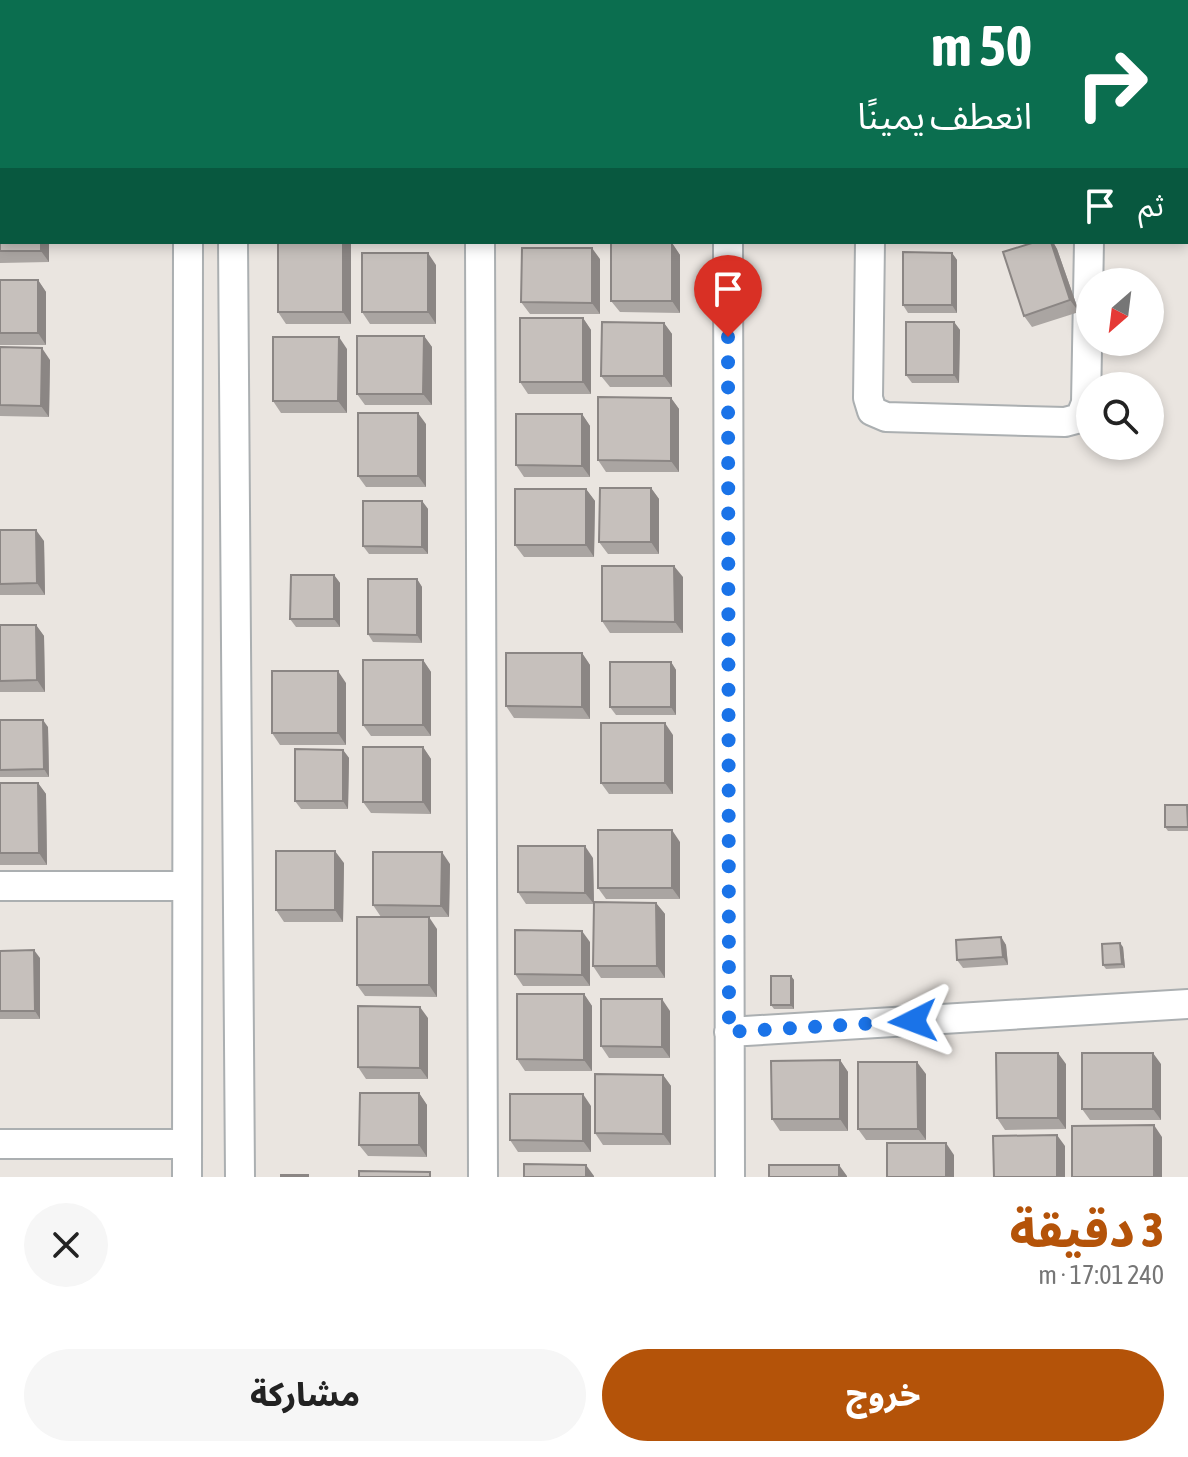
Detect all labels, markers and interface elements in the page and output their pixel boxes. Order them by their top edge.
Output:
text: 50 m [931,14,1032,78]
icon: right [1060,32,1164,136]
text: انعطف يمينًا [857,95,1032,137]
icon: arrive [1078,184,1122,228]
text: ثم [1138,188,1164,222]
pin [694,255,762,337]
icon: arrive [706,267,750,311]
north arrow [1076,268,1164,356]
map controls [1076,268,1164,460]
button: search [1076,372,1164,460]
position arrow [871,979,955,1063]
text: 3 دقيقة [1010,1202,1164,1257]
button: close [24,1203,108,1287]
text: 240 m · 17:01 [1038,1260,1164,1290]
button: مشاركة [24,1349,586,1441]
button: خروج [602,1349,1164,1441]

